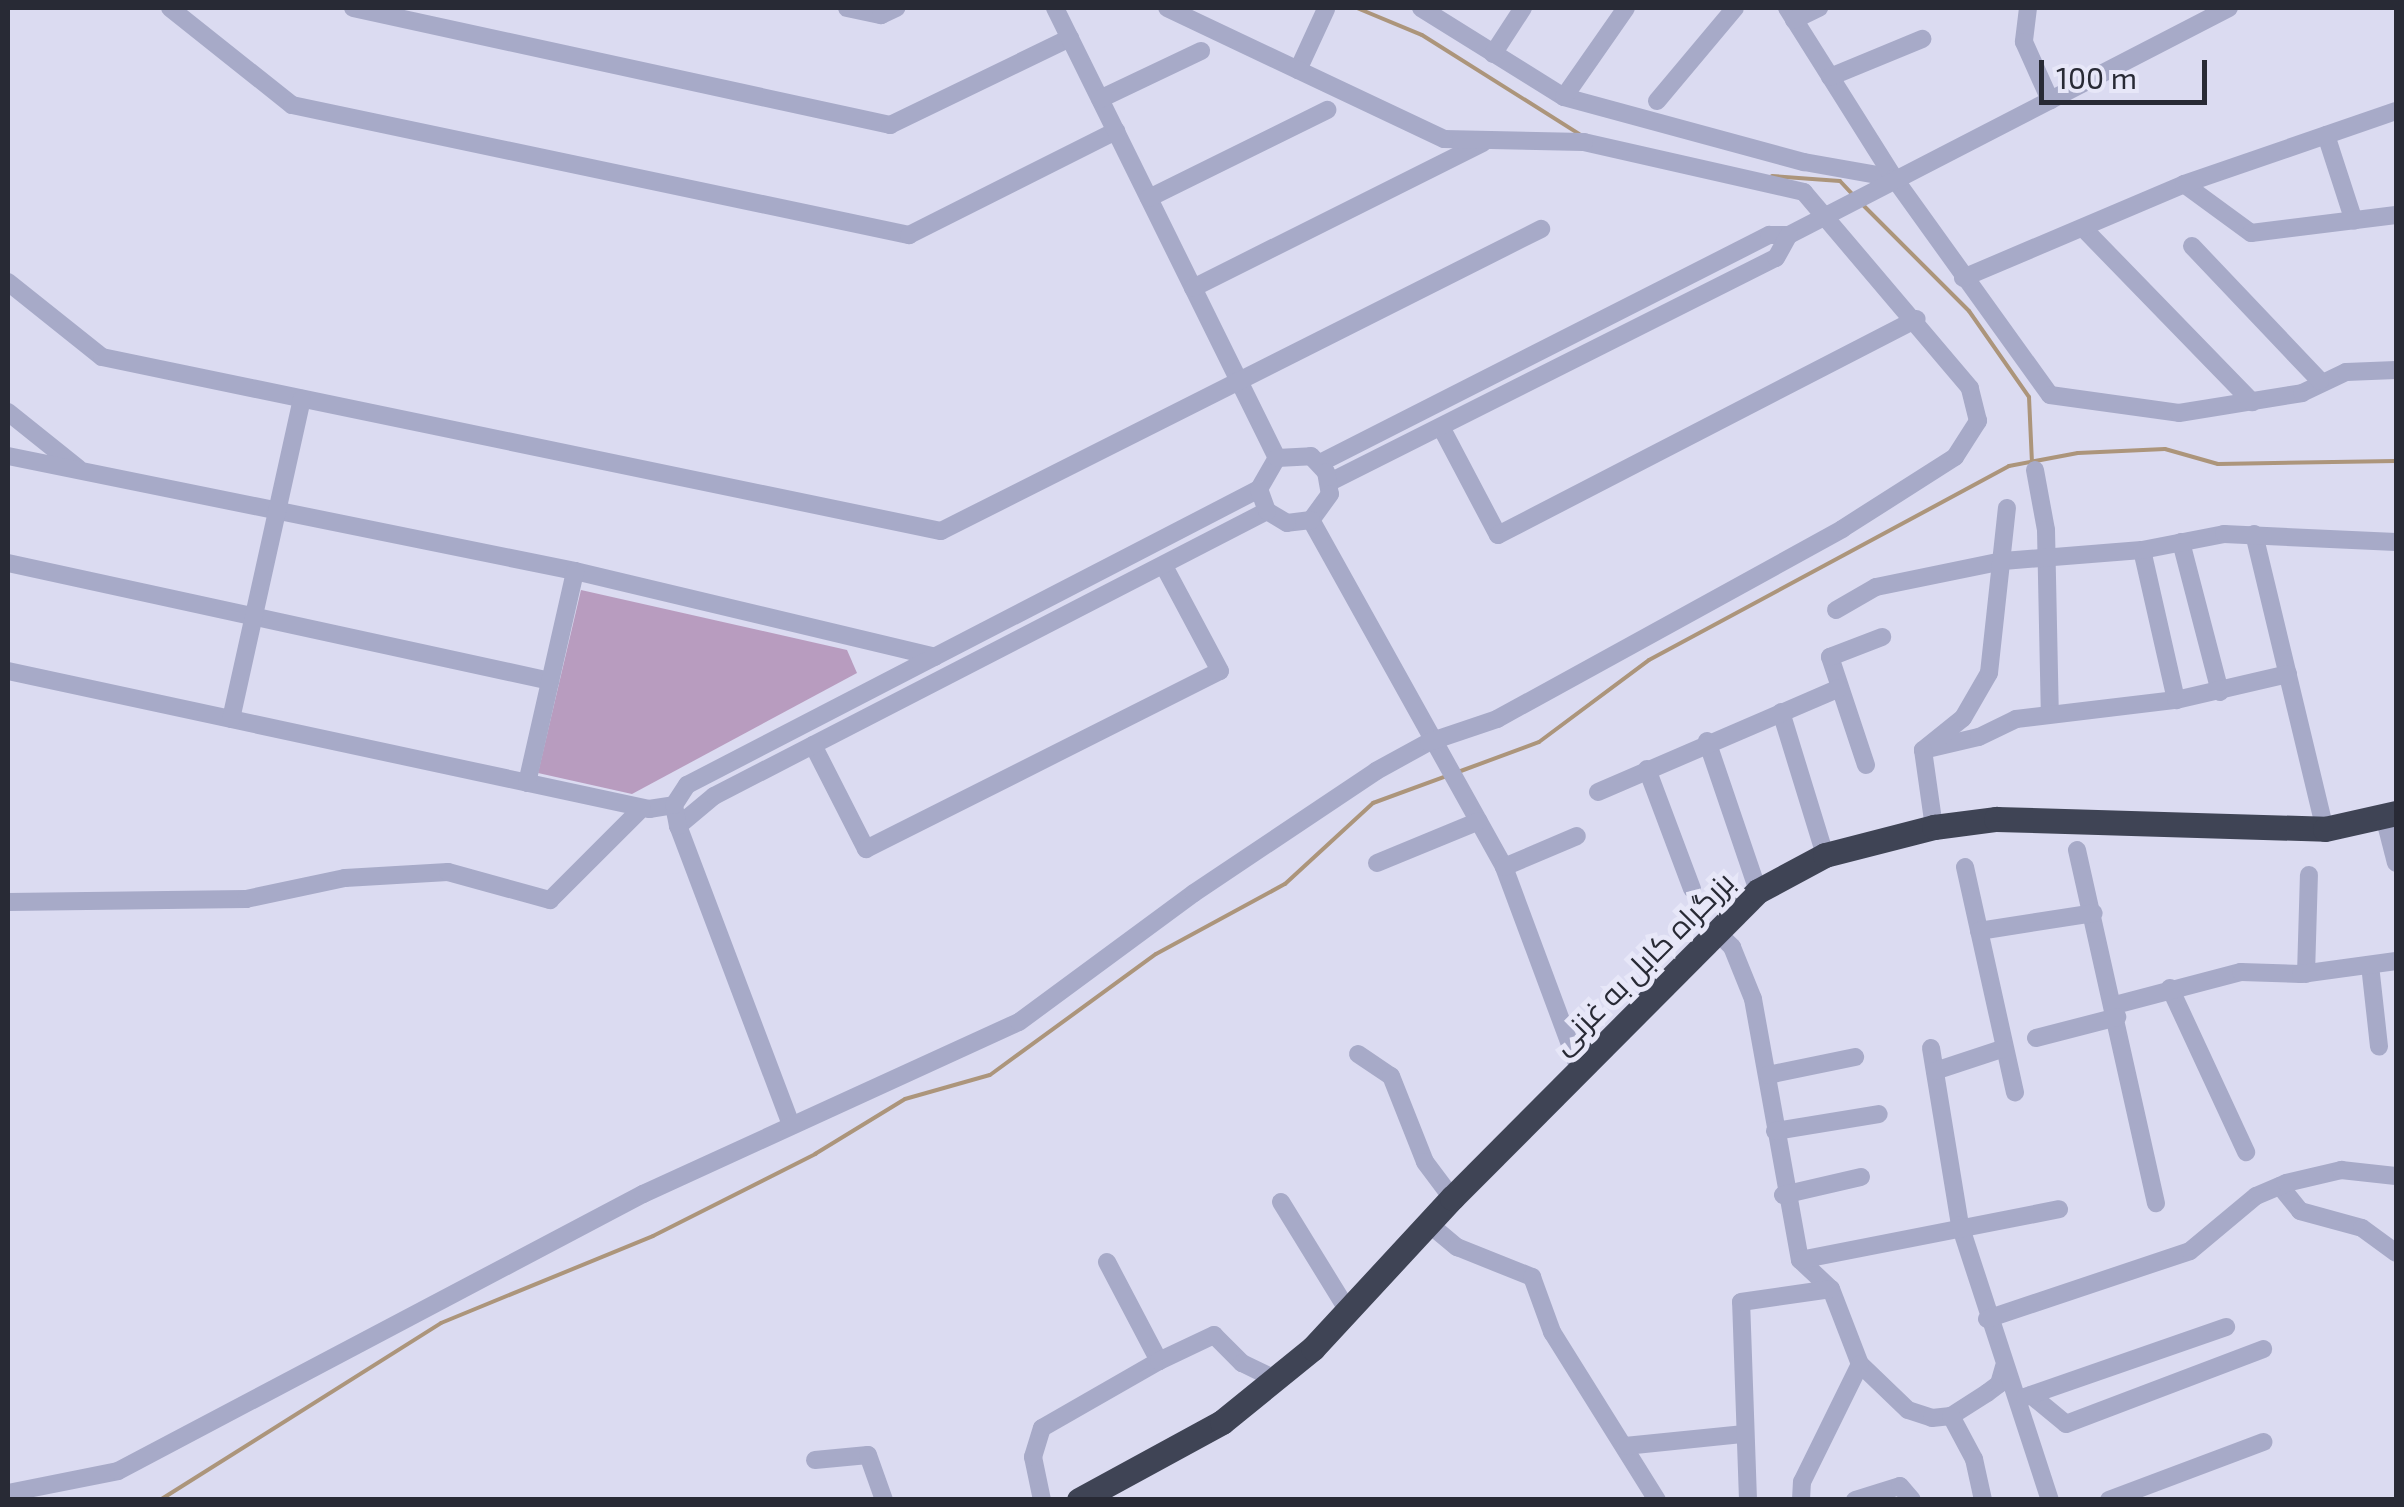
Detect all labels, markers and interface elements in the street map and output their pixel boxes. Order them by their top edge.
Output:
scale bar [2044,40,2212,102]
text: 100 m [2056,59,2137,95]
street label: بزرگراه کابل به غزنی [1543,863,1741,1061]

